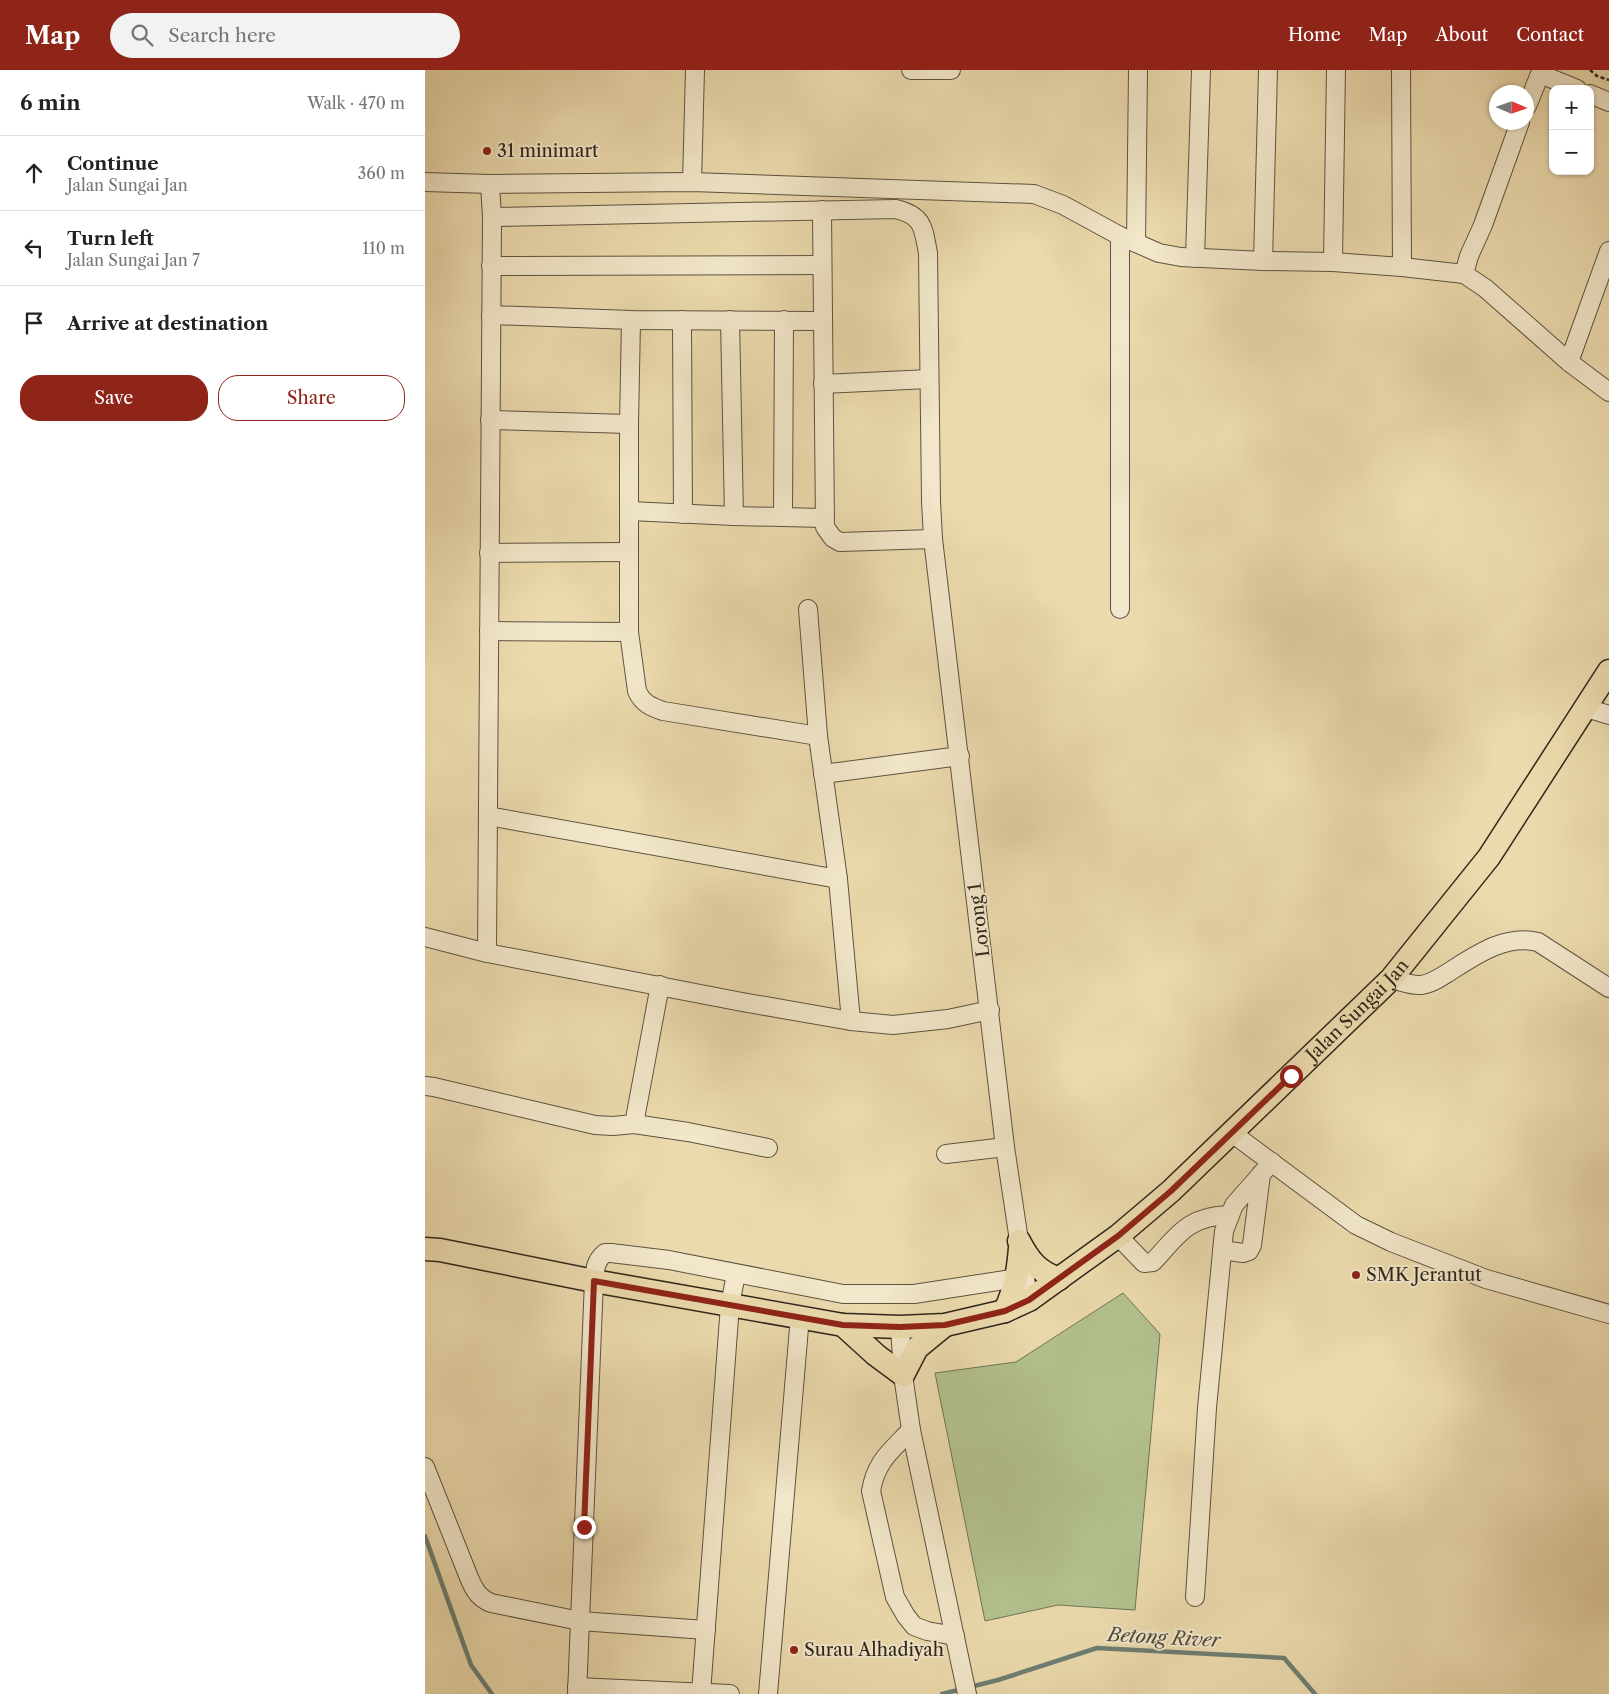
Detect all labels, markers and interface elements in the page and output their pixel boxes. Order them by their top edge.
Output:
search box [110,13,460,58]
text: Map [25,21,80,50]
icon: search [128,21,156,49]
text: Search here [168,24,276,47]
text: Home [1288,24,1341,46]
text: Map [1369,24,1407,46]
text: About [1435,24,1488,46]
text: Contact [1516,24,1584,46]
north arrow [1489,85,1534,130]
map controls [1549,85,1594,175]
button: + [1549,85,1594,130]
text: 6 min [20,90,81,115]
text: Walk · 470 m [307,93,405,113]
button: − [1549,130,1594,175]
place label: 31 minimart [497,140,599,162]
marker: 31 minimart [481,145,493,157]
text: Continue [67,152,159,175]
icon: ahead [20,159,48,187]
text: 360 m [358,163,405,183]
text: Jalan Sungai Jan [67,175,188,195]
text: Turn left [67,227,154,250]
icon: left [20,234,48,262]
text: 110 m [362,238,405,258]
text: Jalan Sungai Jan 7 [67,250,200,270]
icon: arrive [20,309,48,337]
text: Arrive at destination [67,312,268,335]
button: Save [20,375,208,421]
button: Share [218,375,405,421]
street label: Lorong 1 [963,881,994,958]
street label: Jalan Sungai Jan [1299,955,1413,1068]
route start [1280,1065,1303,1088]
place label: SMK Jerantut [1366,1264,1482,1286]
marker: SMK Jerantut [1350,1269,1362,1281]
route end [573,1516,596,1539]
water label: Betong River [1105,1623,1222,1652]
place label: Surau Alhadiyah [804,1639,944,1661]
marker: Surau Alhadiyah [788,1644,800,1656]

